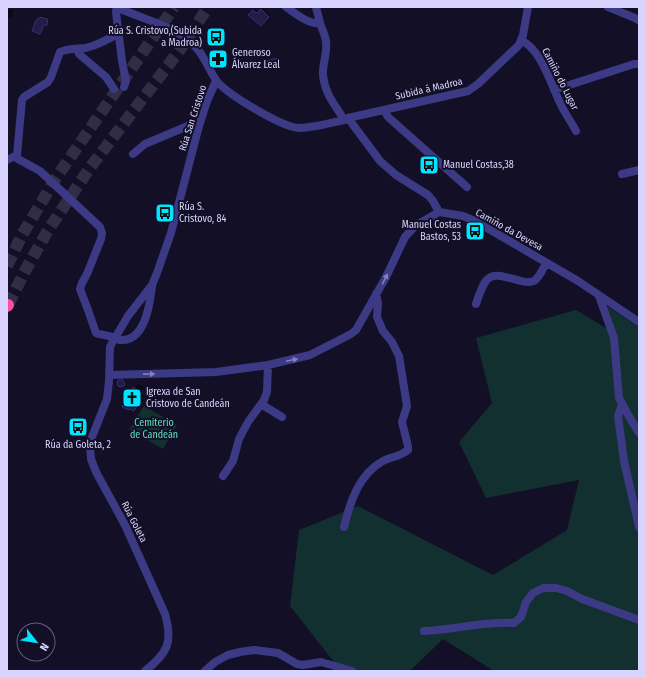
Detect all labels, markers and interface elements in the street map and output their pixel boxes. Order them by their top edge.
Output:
place label: Rúa S. Cristovo,(Subida a Madroa) [108,24,202,49]
bus stop icon: Rúa S. Cristovo,(Subida a Madroa) [205,26,227,48]
street label: Camiño do Lugar [539,46,581,113]
place label: Generoso Álvarez Leal [232,47,280,71]
pharmacy icon: Generoso Álvarez Leal [207,48,229,70]
street label: Subida á Madroa [394,75,464,103]
street label: Rúa San Cristovo [176,83,209,152]
bus stop icon: Manuel Costas,38 [418,154,440,176]
place label: Manuel Costas,38 [443,159,514,171]
place label: Rúa S. Cristovo, 84 [179,200,227,225]
bus stop icon: Rúa S. Cristovo, 84 [154,202,176,224]
street label: Camiño da Devesa [473,207,545,253]
place label: Manuel Costas Bastos, 53 [402,219,461,243]
bus stop icon: Manuel Costas Bastos, 53 [464,220,486,242]
one-way arrow [381,273,388,285]
one-way arrow [285,357,298,363]
one-way arrow [143,371,156,377]
place label: Igrexa de San Cristovo de Candeán [146,386,230,410]
church icon: Igrexa de San Cristovo de Candeán [121,387,143,409]
bus stop icon: Rúa da Goleta, 2 [67,416,89,438]
park label: Cemiterio de Candeán [130,417,178,441]
place label: Rúa da Goleta, 2 [45,438,112,451]
street label: Rúa Goleta [119,499,150,545]
north arrow [16,622,56,662]
text: N [37,641,51,653]

